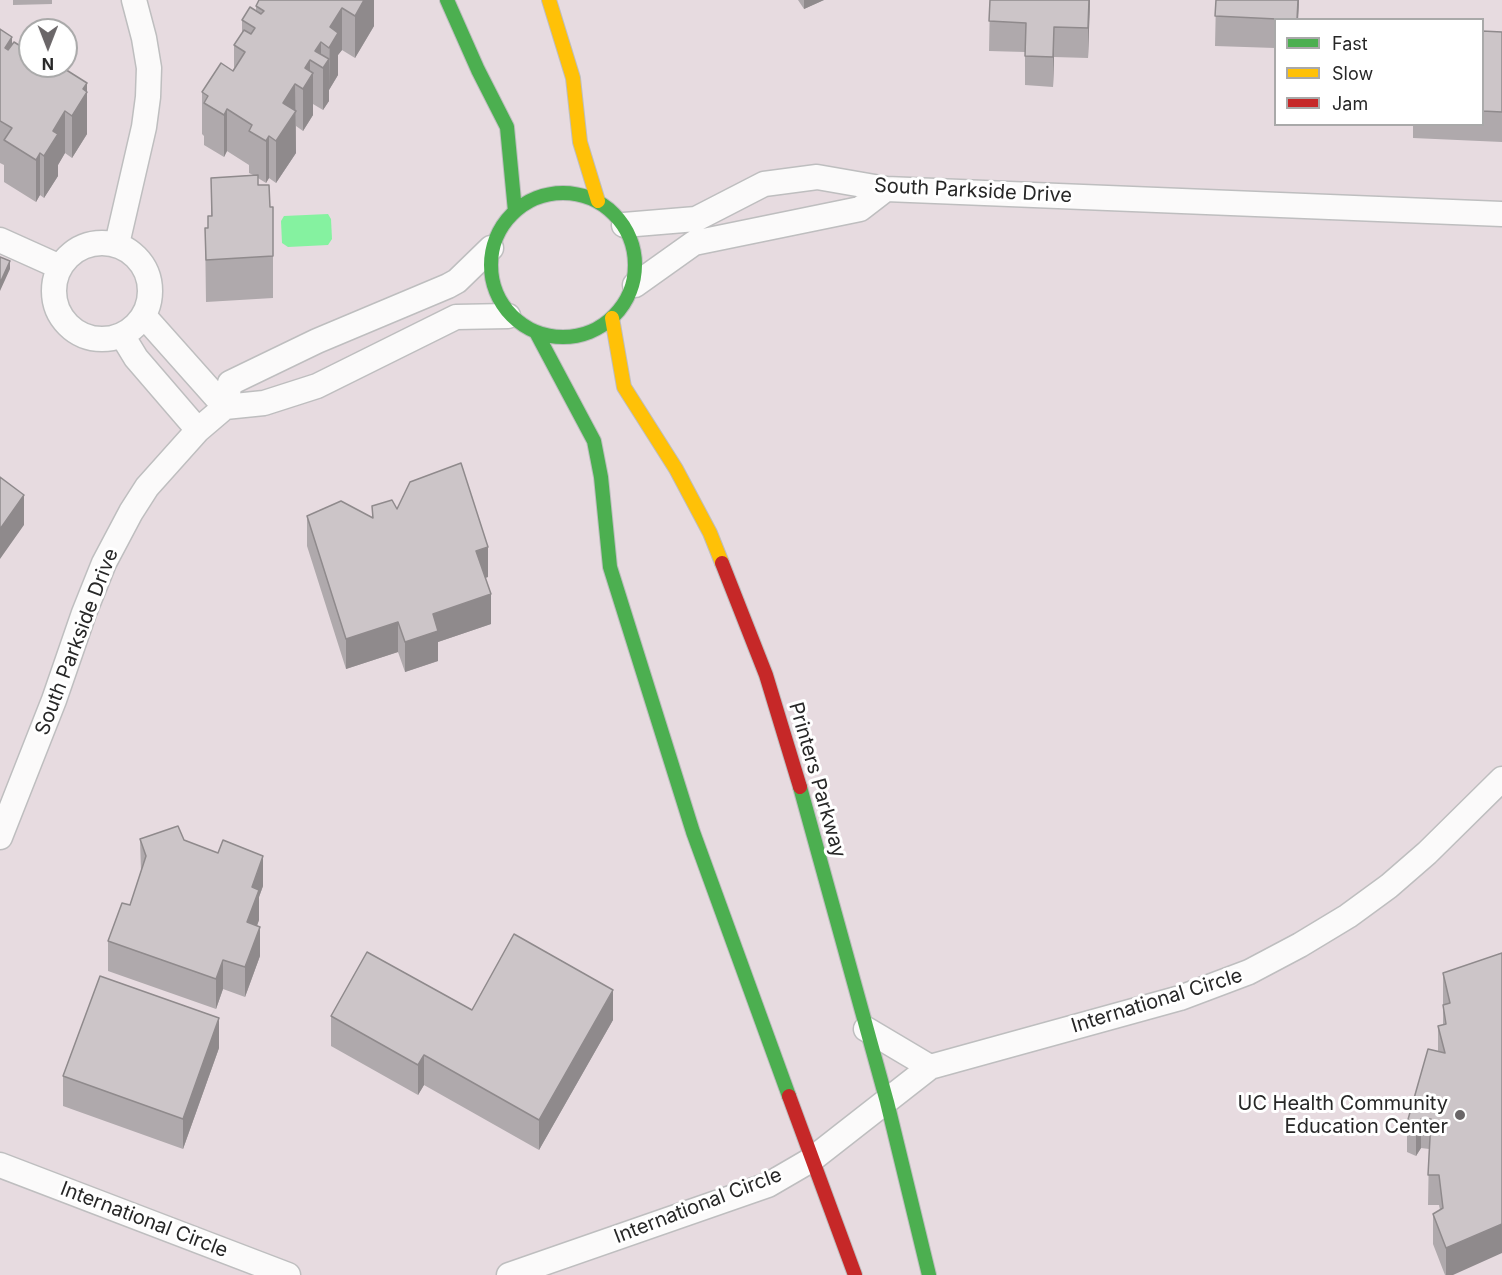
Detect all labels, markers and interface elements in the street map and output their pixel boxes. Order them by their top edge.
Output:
north arrow [18,18,78,78]
legend [1274,18,1484,126]
text: Fast [1332,33,1368,54]
text: N [42,54,54,74]
text: Slow [1332,63,1373,84]
text: Jam [1332,93,1368,114]
street label: South Parkside Drive [873,174,1073,208]
street label: South Parkside Drive [30,545,124,739]
street label: Printers Parkway [783,700,851,860]
street label: International Circle [1069,964,1245,1038]
place label: UC Health Community Education Center [1238,1092,1448,1139]
marker: UC Health Community Education Center [1453,1108,1467,1122]
street label: International Circle [611,1163,785,1249]
street label: International Circle [57,1177,231,1263]

